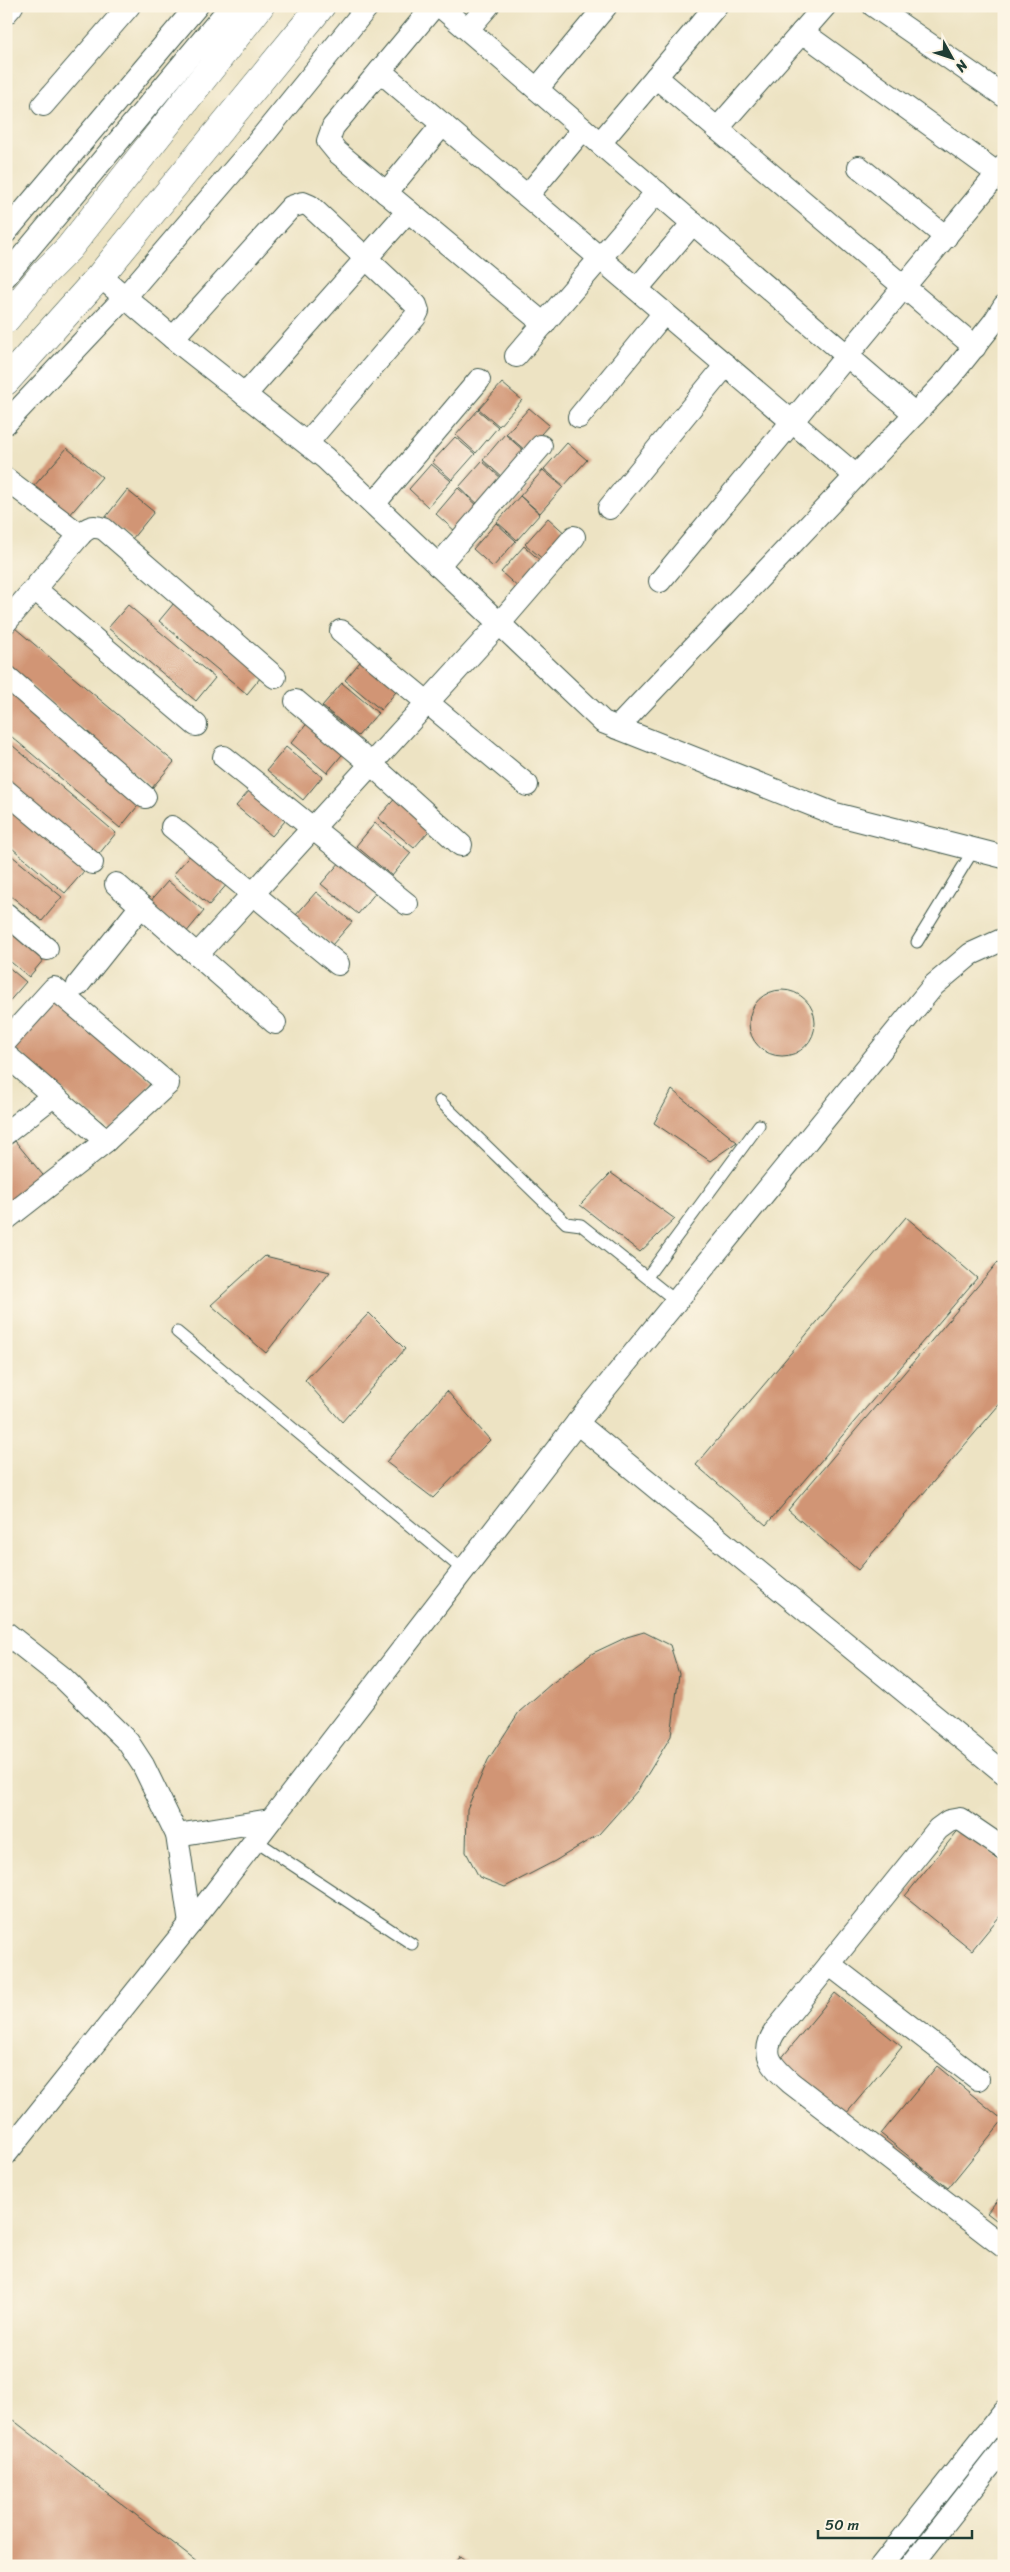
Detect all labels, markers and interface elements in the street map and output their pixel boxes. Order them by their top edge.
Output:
north arrow [928,32,978,82]
text: N [949,54,975,78]
scale bar [818,2507,971,2539]
text: 50 m [825,2512,860,2538]

